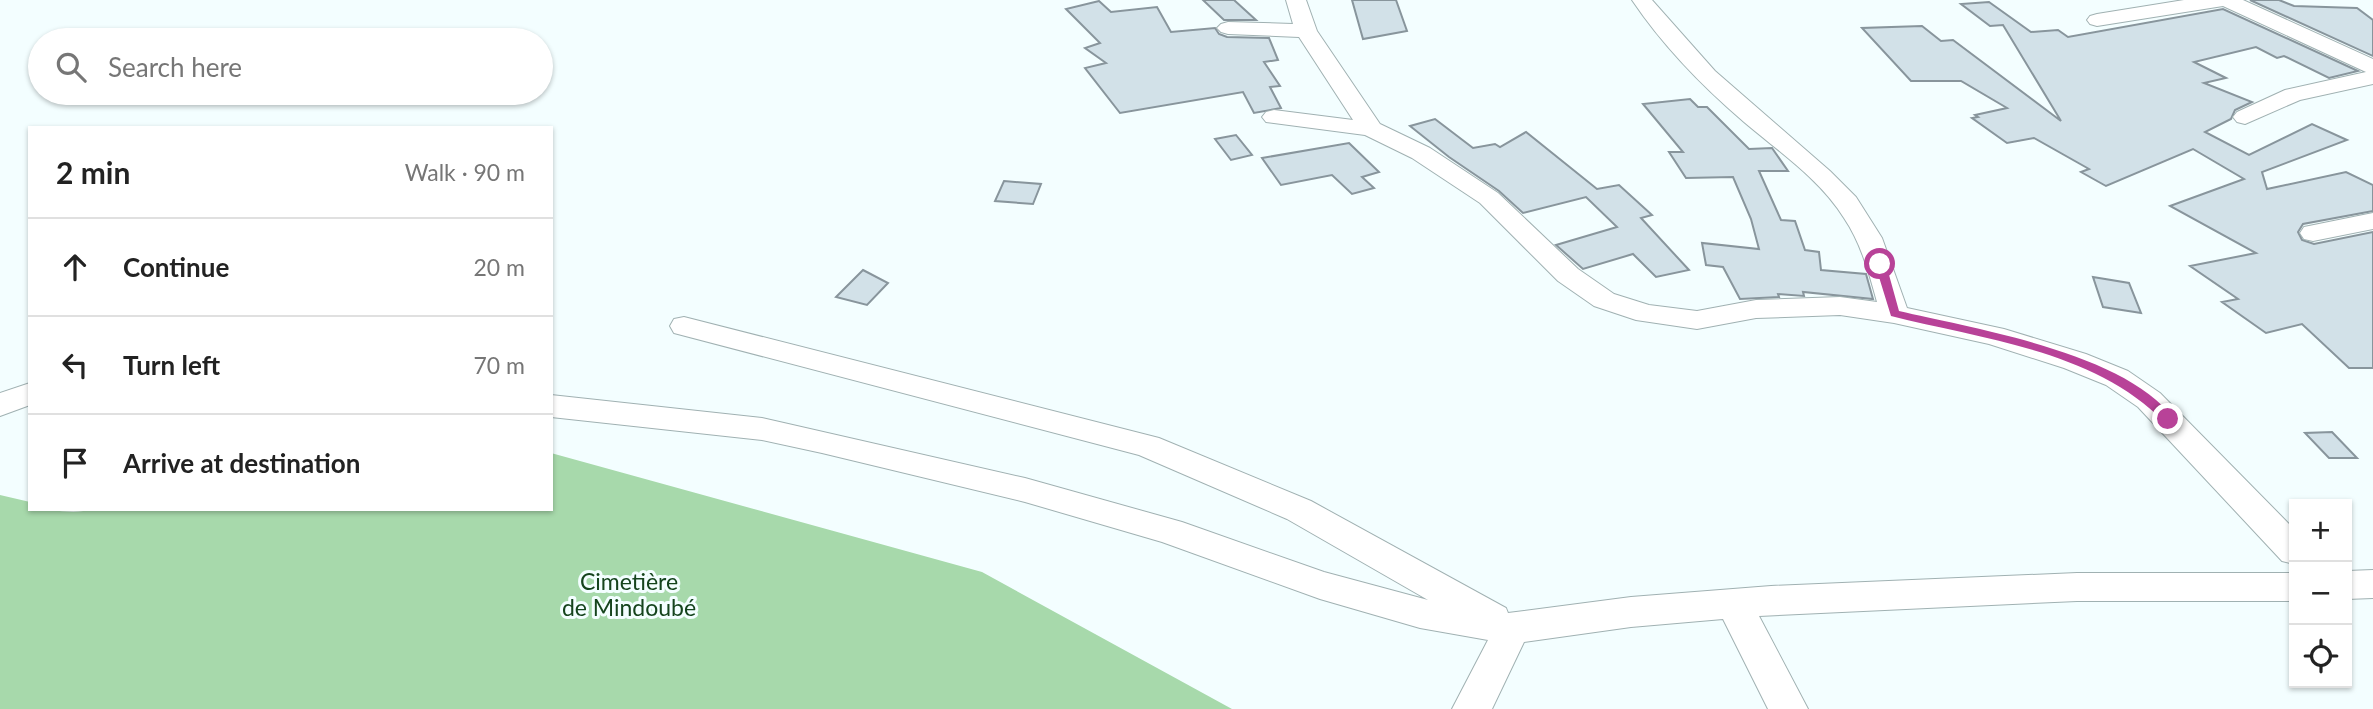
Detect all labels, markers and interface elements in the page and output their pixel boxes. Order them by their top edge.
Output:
search box [28,28,553,105]
icon: search [52,48,90,86]
text: Search here [108,51,242,83]
text: 2 min [56,154,130,190]
text: Walk · 90 m [405,158,525,186]
icon: ahead [56,248,94,286]
route start [1864,248,1895,279]
text: Continue [123,251,229,283]
text: 20 m [474,253,525,281]
icon: left [56,346,94,384]
text: Turn left [123,349,220,381]
text: 70 m [474,351,525,379]
route end [2152,403,2183,434]
icon: arrive [56,444,94,482]
text: Arrive at destination [123,447,360,479]
map controls [2289,499,2352,688]
button: + [2289,499,2352,562]
button: − [2289,562,2352,625]
park label: Cimetière de Mindoubé [562,567,696,621]
button: locate [2289,625,2352,688]

